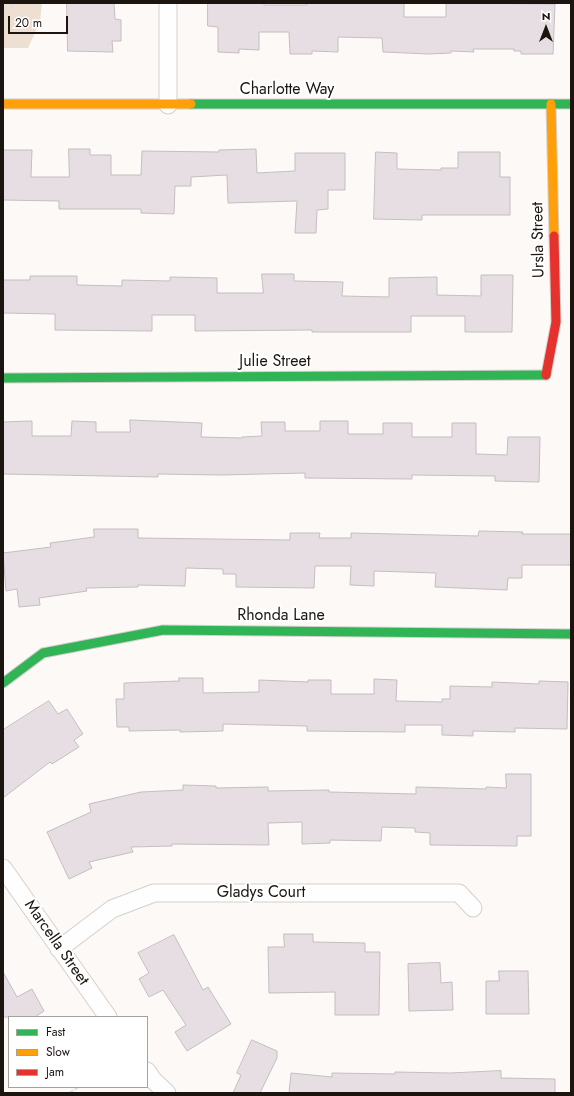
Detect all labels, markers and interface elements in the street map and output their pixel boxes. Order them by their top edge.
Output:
scale bar [10,8,70,34]
north arrow [526,8,566,48]
text: N [542,8,550,24]
text: 20 m [15,14,42,32]
street label: Charlotte Way [240,80,334,100]
street label: Ursla Street [529,202,549,278]
street label: Julie Street [239,352,311,372]
street label: Rhonda Lane [237,606,325,626]
street label: Gladys Court [217,883,305,903]
street label: Marcella Street [20,897,92,989]
legend [8,1016,148,1088]
text: Fast [46,1023,65,1041]
text: Slow [46,1043,70,1061]
text: Jam [46,1063,64,1081]

